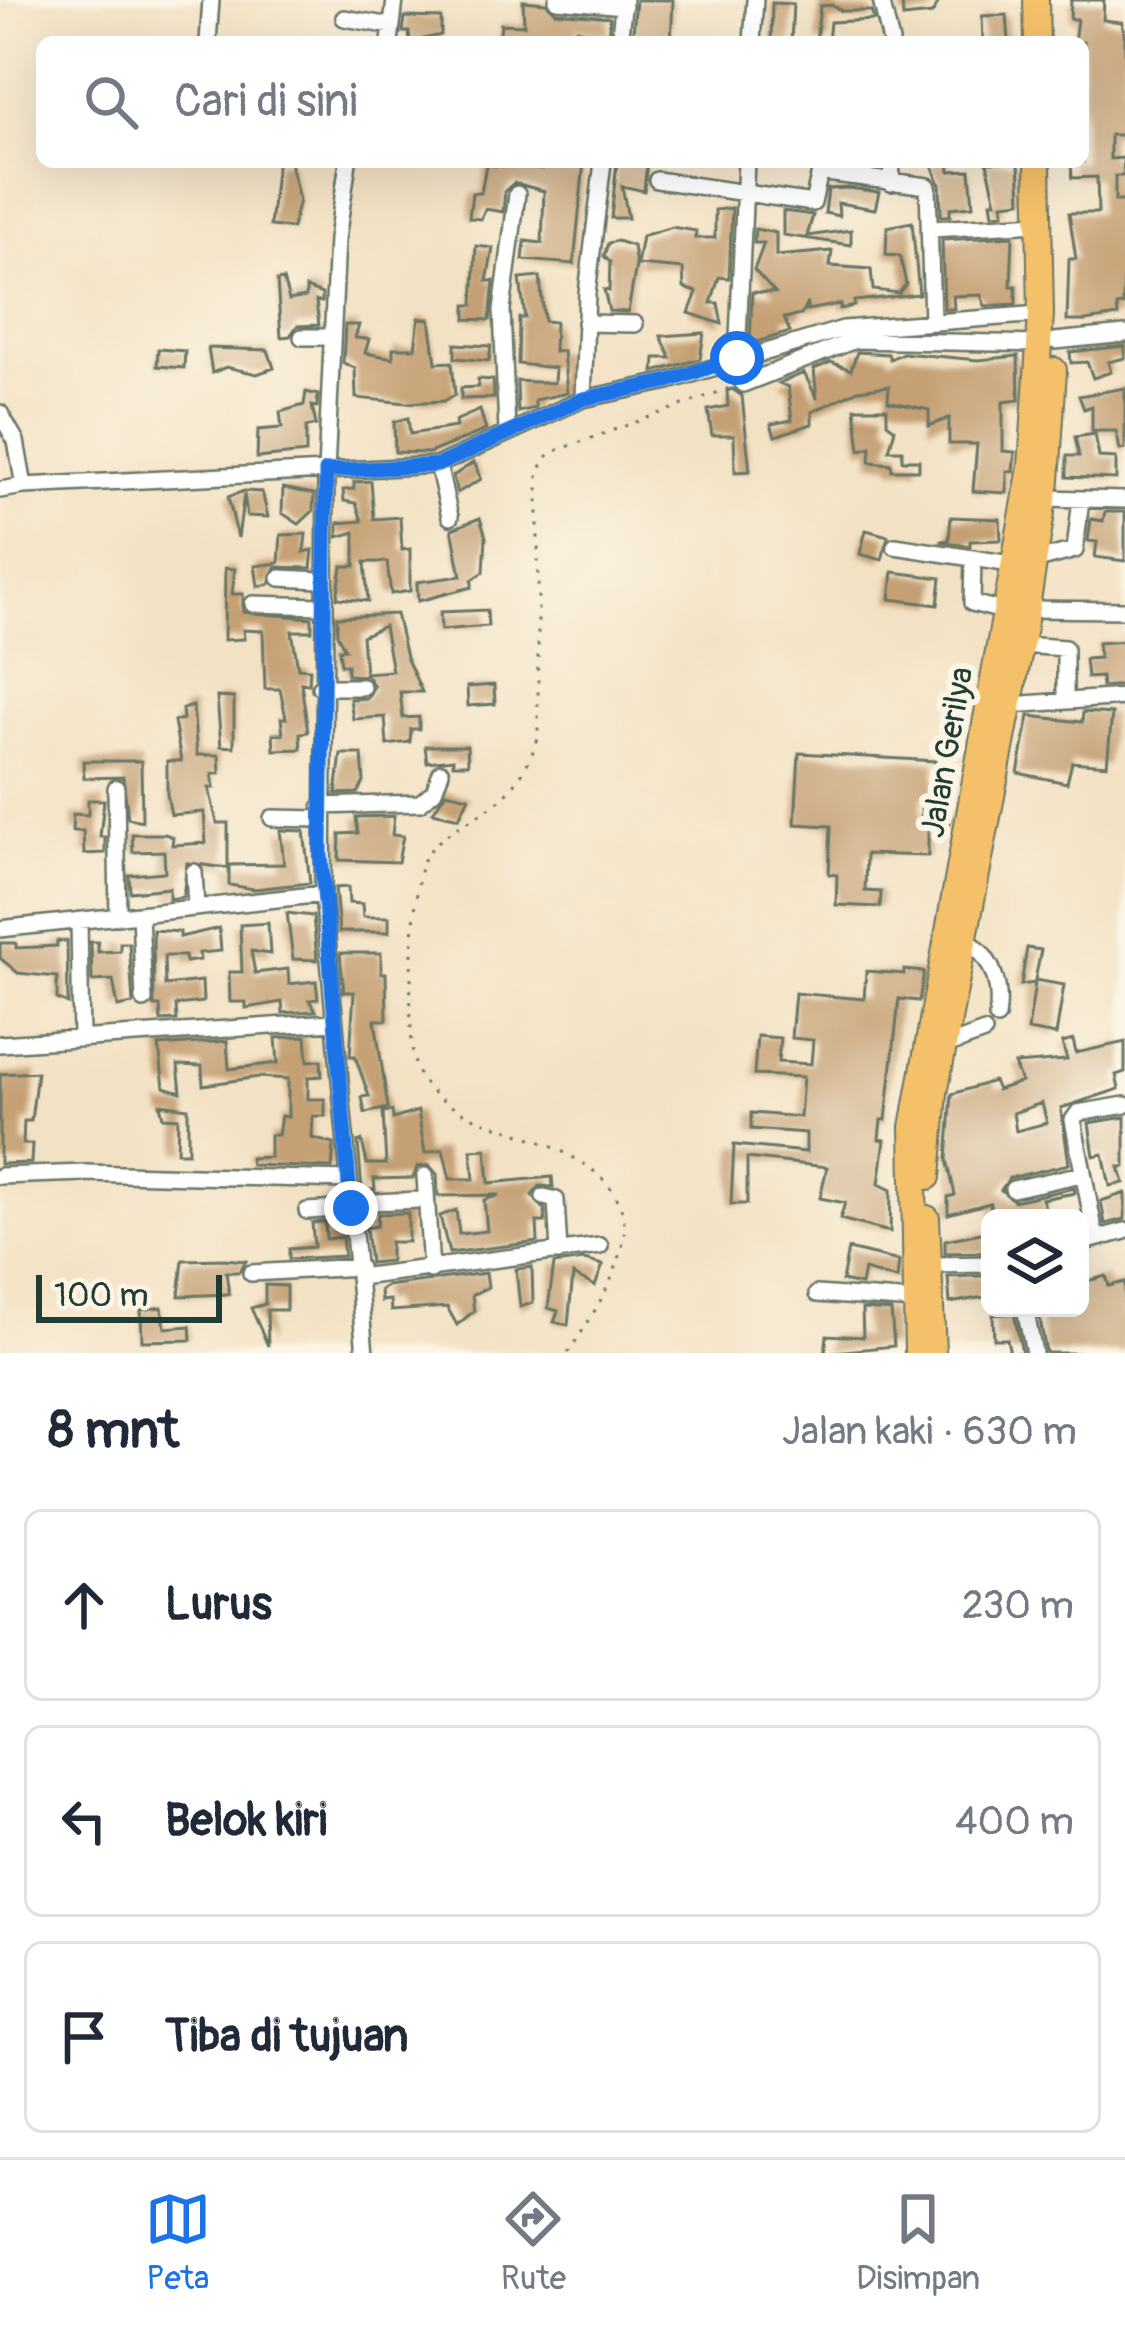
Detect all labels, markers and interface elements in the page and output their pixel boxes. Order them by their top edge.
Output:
search box [36,36,1089,168]
icon: search [78,69,144,135]
text: Cari di sini [174,74,358,130]
route start [710,331,764,385]
street label: Jalan Gerilya [912,664,983,841]
route end [324,1181,378,1235]
map controls [981,1209,1089,1317]
button: layers [981,1209,1089,1317]
scale bar [36,1269,222,1322]
text: 100 m [54,1275,148,1316]
text: 8 mnt [48,1399,179,1463]
text: Jalan kaki · 630 m [782,1407,1077,1456]
icon: ahead [51,1572,117,1638]
text: Lurus [165,1577,272,1633]
text: 230 m [962,1581,1074,1630]
icon: left [51,1788,117,1854]
text: Belok kiri [165,1793,327,1849]
text: 400 m [955,1797,1074,1846]
icon: arrive [51,2004,117,2070]
text: Tiba di tujuan [165,2009,409,2065]
tab: Peta [145,2186,211,2299]
tab: Rute [500,2186,566,2299]
tab: Disimpan [856,2186,980,2299]

